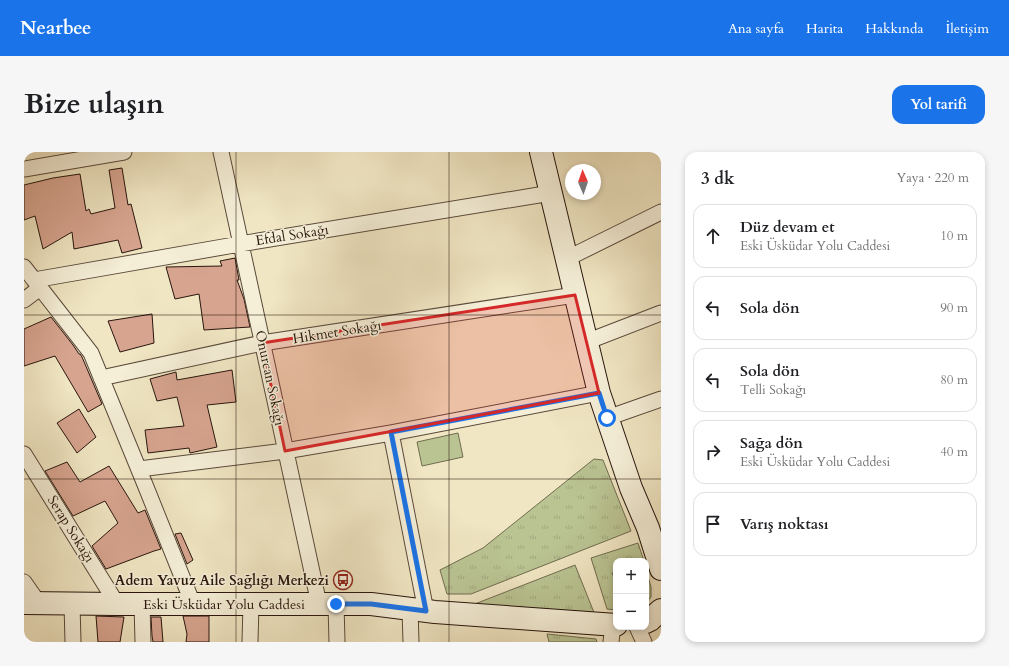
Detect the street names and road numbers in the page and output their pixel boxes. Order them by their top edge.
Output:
street label: Efdal Sokağı [254,220,330,250]
street label: Hikmet Sokağı [291,316,383,348]
street label: Onurcan Sokağı [251,329,289,427]
street label: Serap Sokağı [43,492,99,566]
street label: Eski Üsküdar Yolu Caddesi [143,595,305,614]

